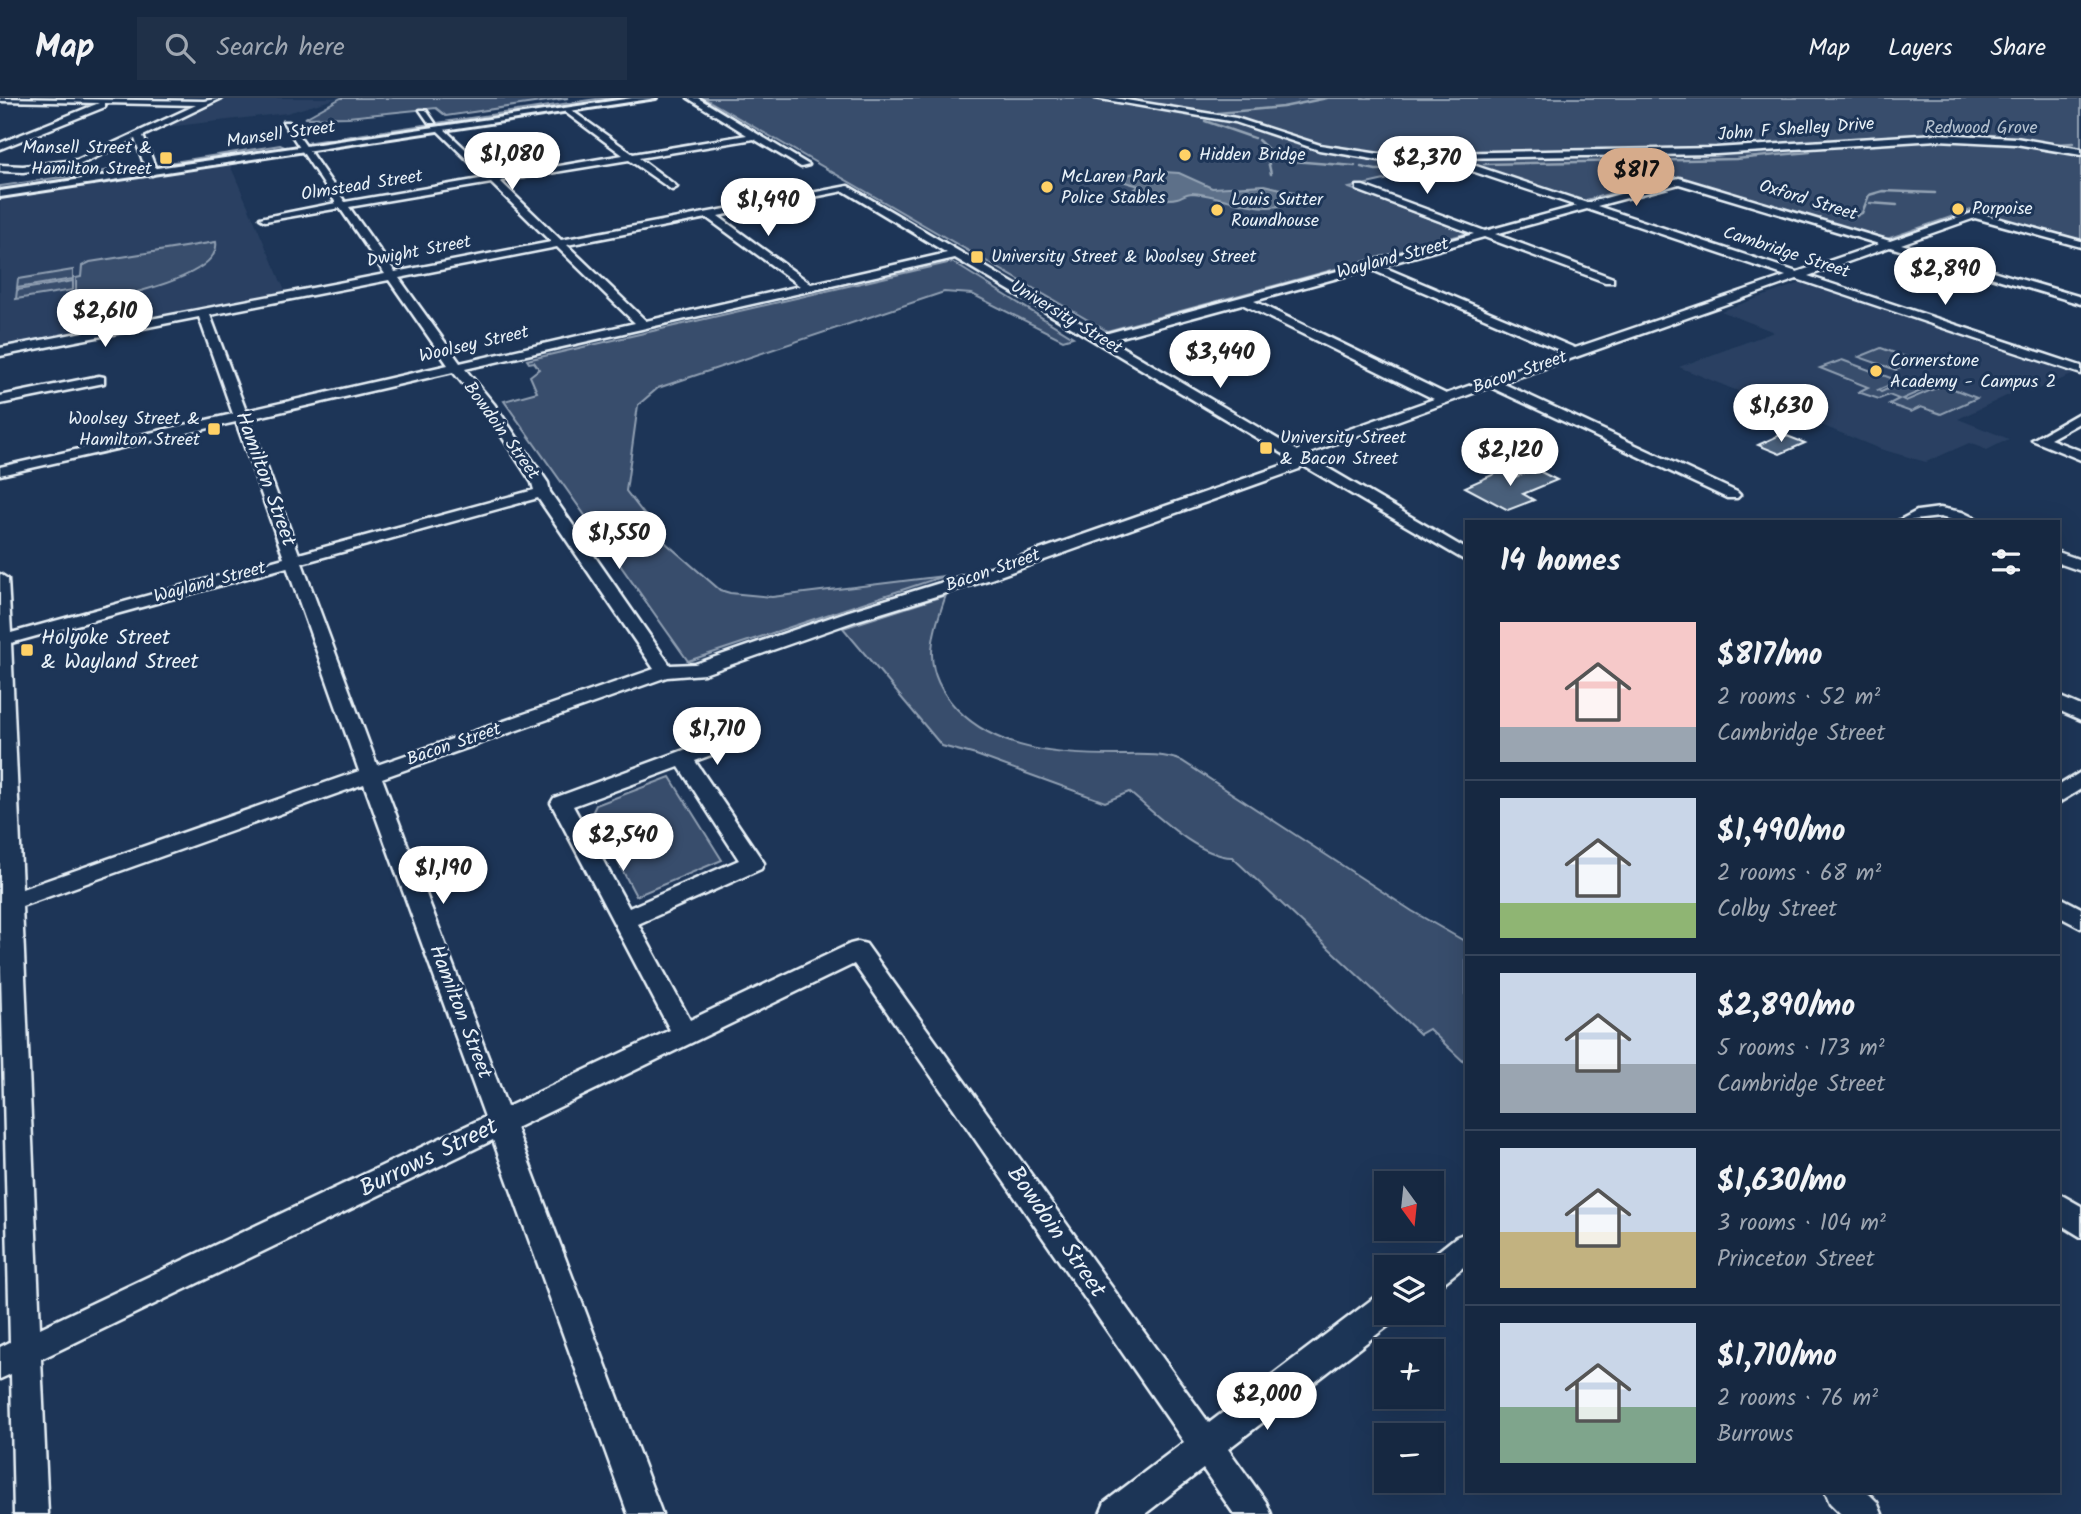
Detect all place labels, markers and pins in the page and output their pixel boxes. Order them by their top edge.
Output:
pin: $1,080 [455,132,569,192]
place label: Mansell Street & Hamilton Street [22,134,153,184]
pin: $2,370 [1370,136,1484,196]
place label: Hidden Bridge [1199,141,1306,170]
marker: Hidden Bridge [1177,147,1193,163]
pin: $817 [1595,148,1677,208]
marker: Mansell Street & Hamilton Street [158,150,174,166]
place label: McLaren Park Police Stables [1061,163,1166,213]
pin: $1,490 [711,178,825,238]
marker: McLaren Park Police Stables [1039,179,1055,195]
place label: Louis Sutter Roundhouse [1231,186,1324,236]
place label: Porpoise [1972,195,2033,224]
marker: Porpoise [1950,201,1966,217]
marker: Louis Sutter Roundhouse [1209,202,1225,218]
place label: University Street & Woolsey Street [991,243,1258,272]
pin: $2,890 [1888,248,2002,307]
marker: University Street & Woolsey Street [969,249,985,265]
pin: $2,610 [48,289,162,349]
pin: $3,440 [1163,330,1277,390]
place label: Cornerstone Academy - Campus 2 [1890,347,2056,397]
marker: Cornerstone Academy - Campus 2 [1868,363,1884,379]
pin: $1,630 [1724,384,1838,444]
place label: Woolsey Street & Hamilton Street [68,405,201,455]
marker: Woolsey Street & Hamilton Street [206,421,222,437]
place label: University Street & Bacon Street [1280,424,1408,474]
pin: $2,120 [1453,428,1567,488]
marker: University Street & Bacon Street [1258,440,1274,456]
pin: $1,550 [562,512,676,571]
place label: Holyoke Street & Wayland Street [41,622,200,679]
marker: Holyoke Street & Wayland Street [19,642,35,658]
pin: $1,710 [660,708,774,767]
pin: $2,540 [566,814,680,873]
pin: $1,190 [386,846,500,906]
pin: $2,000 [1210,1372,1324,1432]

